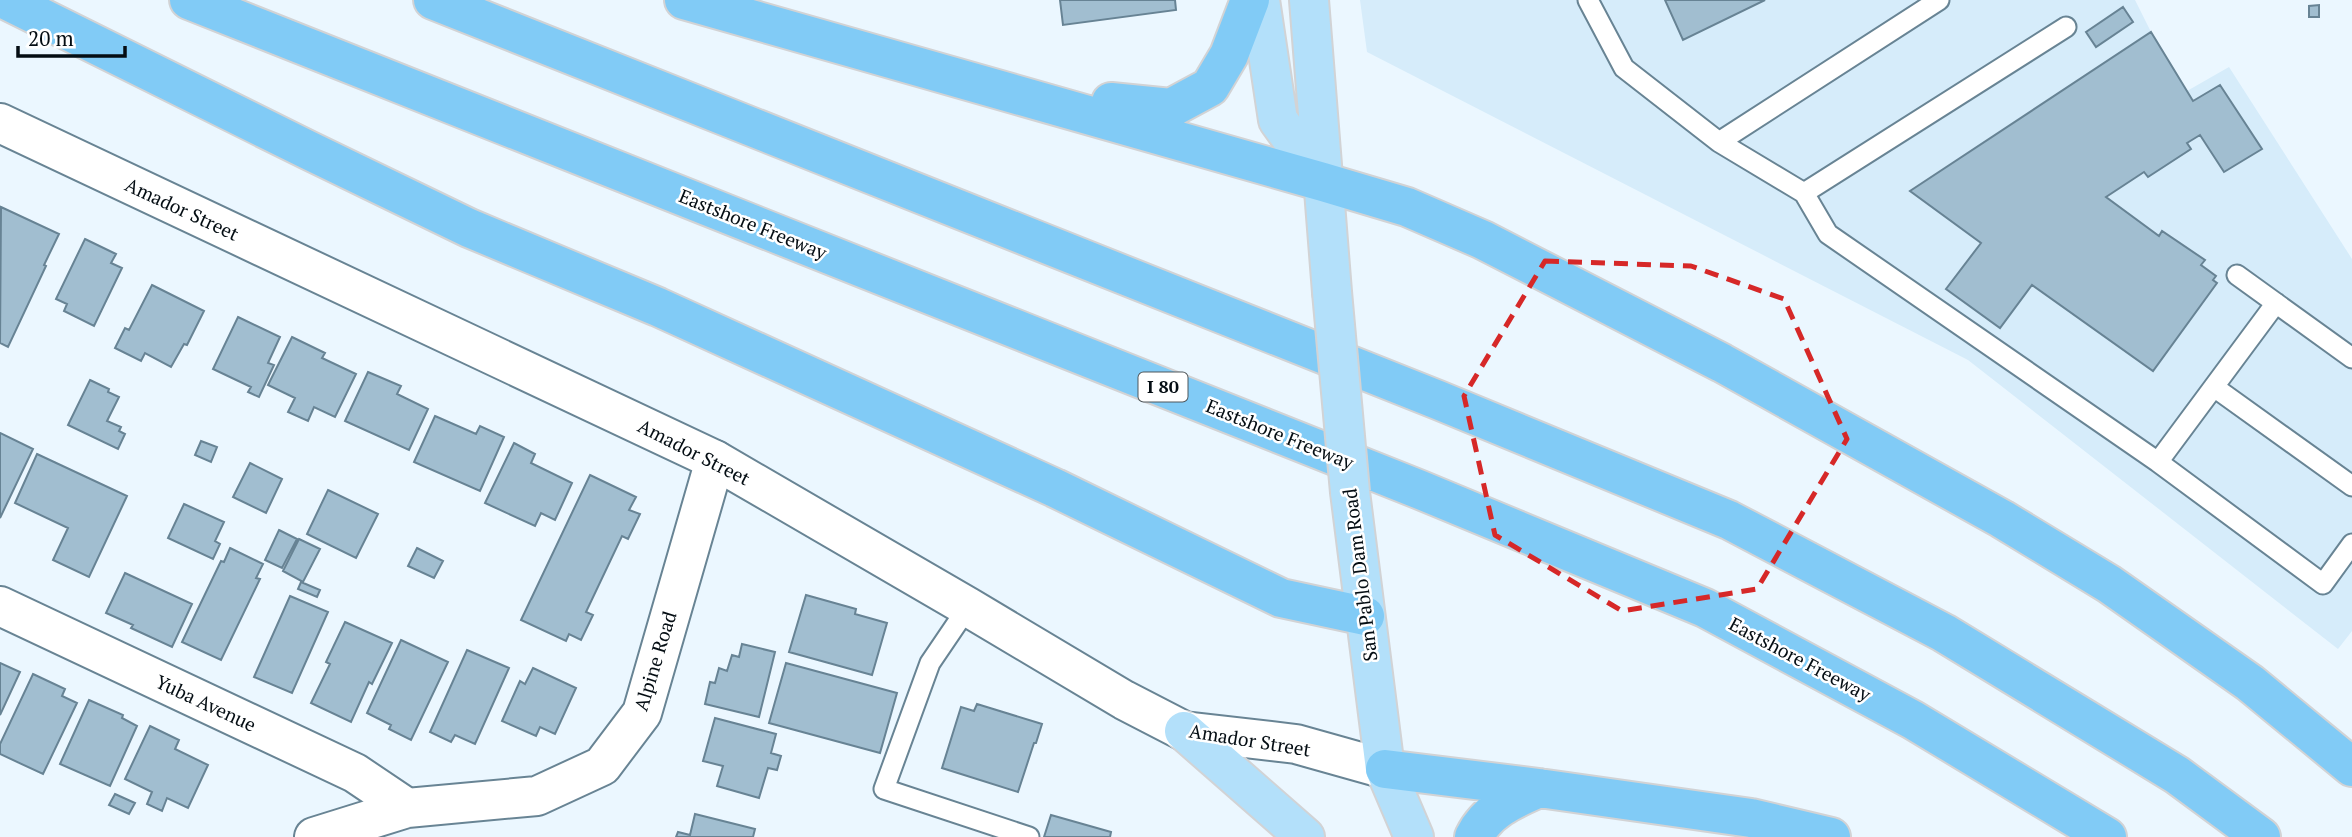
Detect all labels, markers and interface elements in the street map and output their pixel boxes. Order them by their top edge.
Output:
scale bar [18,14,124,58]
text: 20 m [28,24,74,52]
street label: Amador Street [121,171,243,246]
street label: Eastshore Freeway [676,183,831,265]
road number: I 80 [1138,372,1188,402]
street label: Eastshore Freeway [1203,393,1358,475]
street label: Amador Street [634,413,755,491]
street label: San Pablo Dam Road [1336,487,1383,663]
street label: Alpine Road [628,608,682,714]
street label: Eastshore Freeway [1725,611,1876,707]
street label: Yuba Avenue [152,668,260,737]
street label: Amador Street [1188,718,1313,761]

